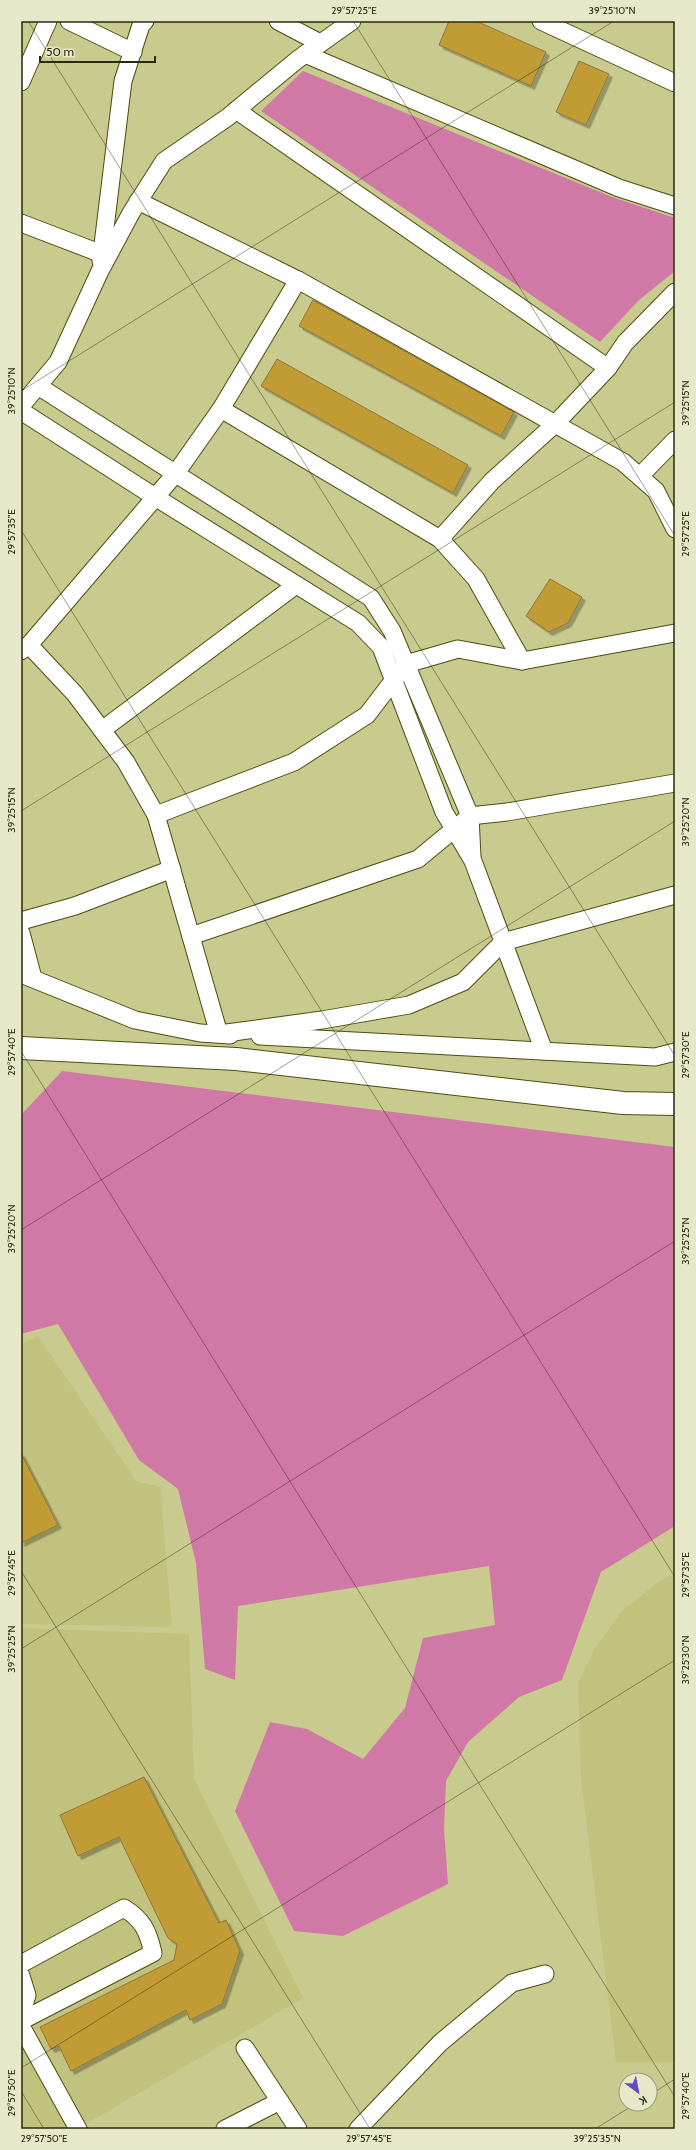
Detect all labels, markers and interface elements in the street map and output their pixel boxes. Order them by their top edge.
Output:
text: 29°57'25"E [331,4,377,17]
text: 39°25'10"N [589,4,635,17]
scale bar [40,38,155,64]
text: 50 m [46,44,74,59]
text: 39°25'10"N [5,368,18,414]
text: 39°25'15"N [679,380,692,426]
text: 29°57'35"E [5,509,18,555]
text: 29°57'25"E [679,511,692,557]
text: 39°25'15"N [5,787,18,833]
text: 39°25'20"N [679,798,692,846]
text: 29°57'40"E [5,1028,18,1076]
text: 29°57'30"E [679,1031,692,1079]
text: 39°25'20"N [5,1205,18,1253]
text: 39°25'25"N [679,1217,692,1265]
text: 29°57'45"E [5,1550,18,1596]
text: 29°57'35"E [679,1552,692,1598]
text: 39°25'25"N [5,1625,18,1673]
text: 39°25'30"N [679,1635,692,1685]
text: 29°57'50"E [5,2069,18,2117]
north arrow [618,2072,658,2112]
text: 29°57'40"E [679,2072,692,2120]
text: K [637,2093,650,2108]
text: 29°57'50"E [20,2132,68,2145]
text: 29°57'45"E [346,2132,392,2145]
text: 39°25'35"N [573,2132,621,2145]

